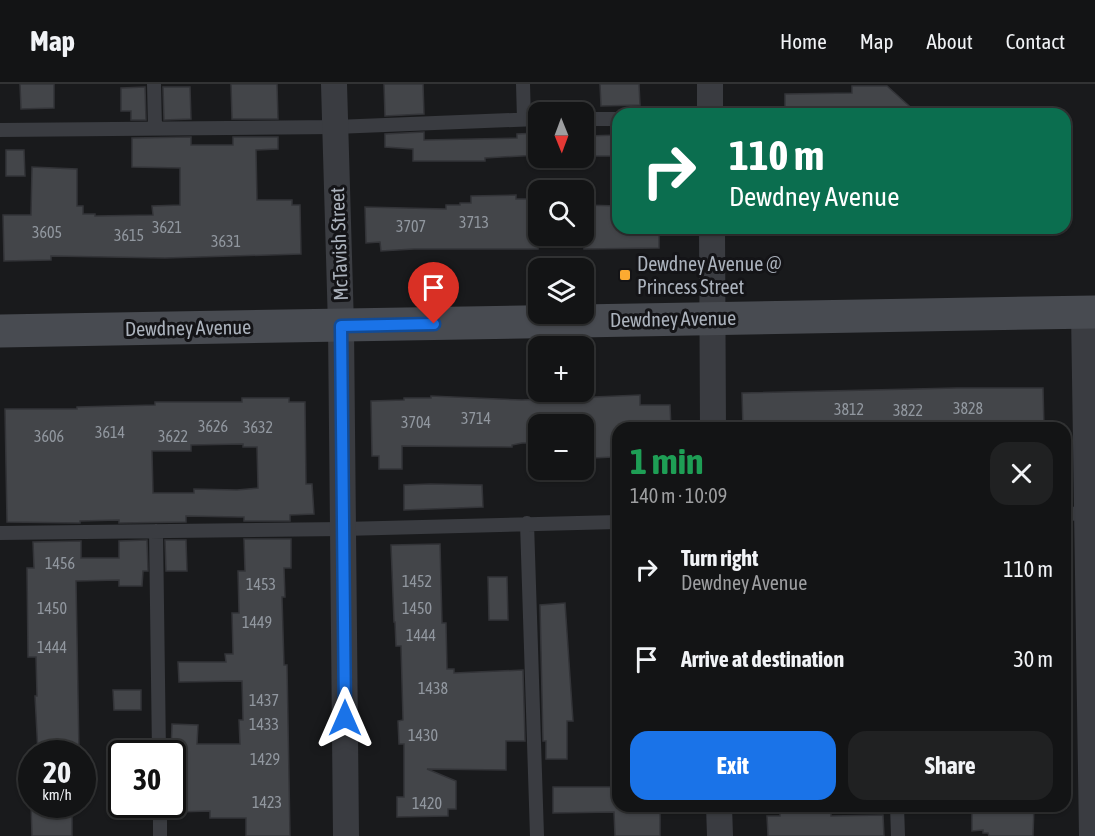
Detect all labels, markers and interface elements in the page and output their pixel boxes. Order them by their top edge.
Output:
text: Map [30,25,75,57]
text: Home [780,29,827,53]
text: Map [860,29,894,53]
text: About [927,29,973,53]
text: Contact [1006,29,1065,53]
north arrow [528,102,594,168]
map controls [528,102,594,480]
text: 110 m [729,131,824,179]
icon: right [630,132,708,210]
button: search [528,180,594,246]
text: Dewdney Avenue [729,181,899,212]
street label: McTavish Street [325,187,352,301]
house number: 3713 [459,213,489,231]
house number: 3707 [396,217,426,235]
house number: 3621 [152,218,182,236]
house number: 3605 [32,223,62,241]
house number: 3615 [114,226,144,244]
house number: 3631 [211,232,241,250]
place label: Dewdney Avenue @ Princess Street [637,252,782,298]
button: layers [528,258,594,324]
pin [408,262,459,324]
marker: Dewdney Avenue @ Princess Street [618,268,632,282]
icon: arrive [417,271,450,304]
street label: Dewdney Avenue [610,306,736,331]
street label: Dewdney Avenue [125,315,251,340]
button: + [528,336,594,402]
house number: 3828 [953,399,983,417]
house number: 3812 [834,400,864,418]
house number: 3822 [893,401,923,419]
house number: 3714 [461,409,491,427]
house number: 3704 [401,413,431,431]
button: − [528,414,594,480]
house number: 3626 [198,417,228,435]
house number: 3632 [243,418,273,436]
house number: 3614 [95,423,125,441]
house number: 3606 [34,427,64,445]
house number: 3622 [158,427,188,445]
text: 1 min [630,440,704,482]
button: close [990,442,1053,505]
text: 140 m · 10:09 [630,484,727,507]
text: Turn right [681,545,758,571]
icon: right [630,553,663,586]
house number: 1456 [45,554,75,572]
text: 110 m [1003,556,1053,582]
text: Dewdney Avenue [681,571,807,594]
house number: 1452 [402,572,432,590]
house number: 1453 [246,575,276,593]
house number: 1450 [37,599,67,617]
house number: 1450 [402,599,432,617]
house number: 1449 [242,613,272,631]
house number: 1444 [406,626,436,644]
house number: 1444 [37,638,67,656]
icon: arrive [630,643,663,676]
text: Arrive at destination [681,646,844,672]
text: 30 m [1013,646,1053,672]
house number: 1438 [418,679,448,697]
position arrow [313,686,377,750]
house number: 1437 [249,691,279,709]
house number: 1433 [249,715,279,733]
house number: 1430 [408,726,438,744]
button: Exit [630,731,836,800]
button: Share [848,731,1053,800]
speed limit sign: 30 [108,740,186,818]
house number: 1429 [250,750,280,768]
text: 20 [43,755,71,789]
text: km/h [42,786,72,803]
house number: 1423 [252,793,282,811]
house number: 1420 [412,794,442,812]

